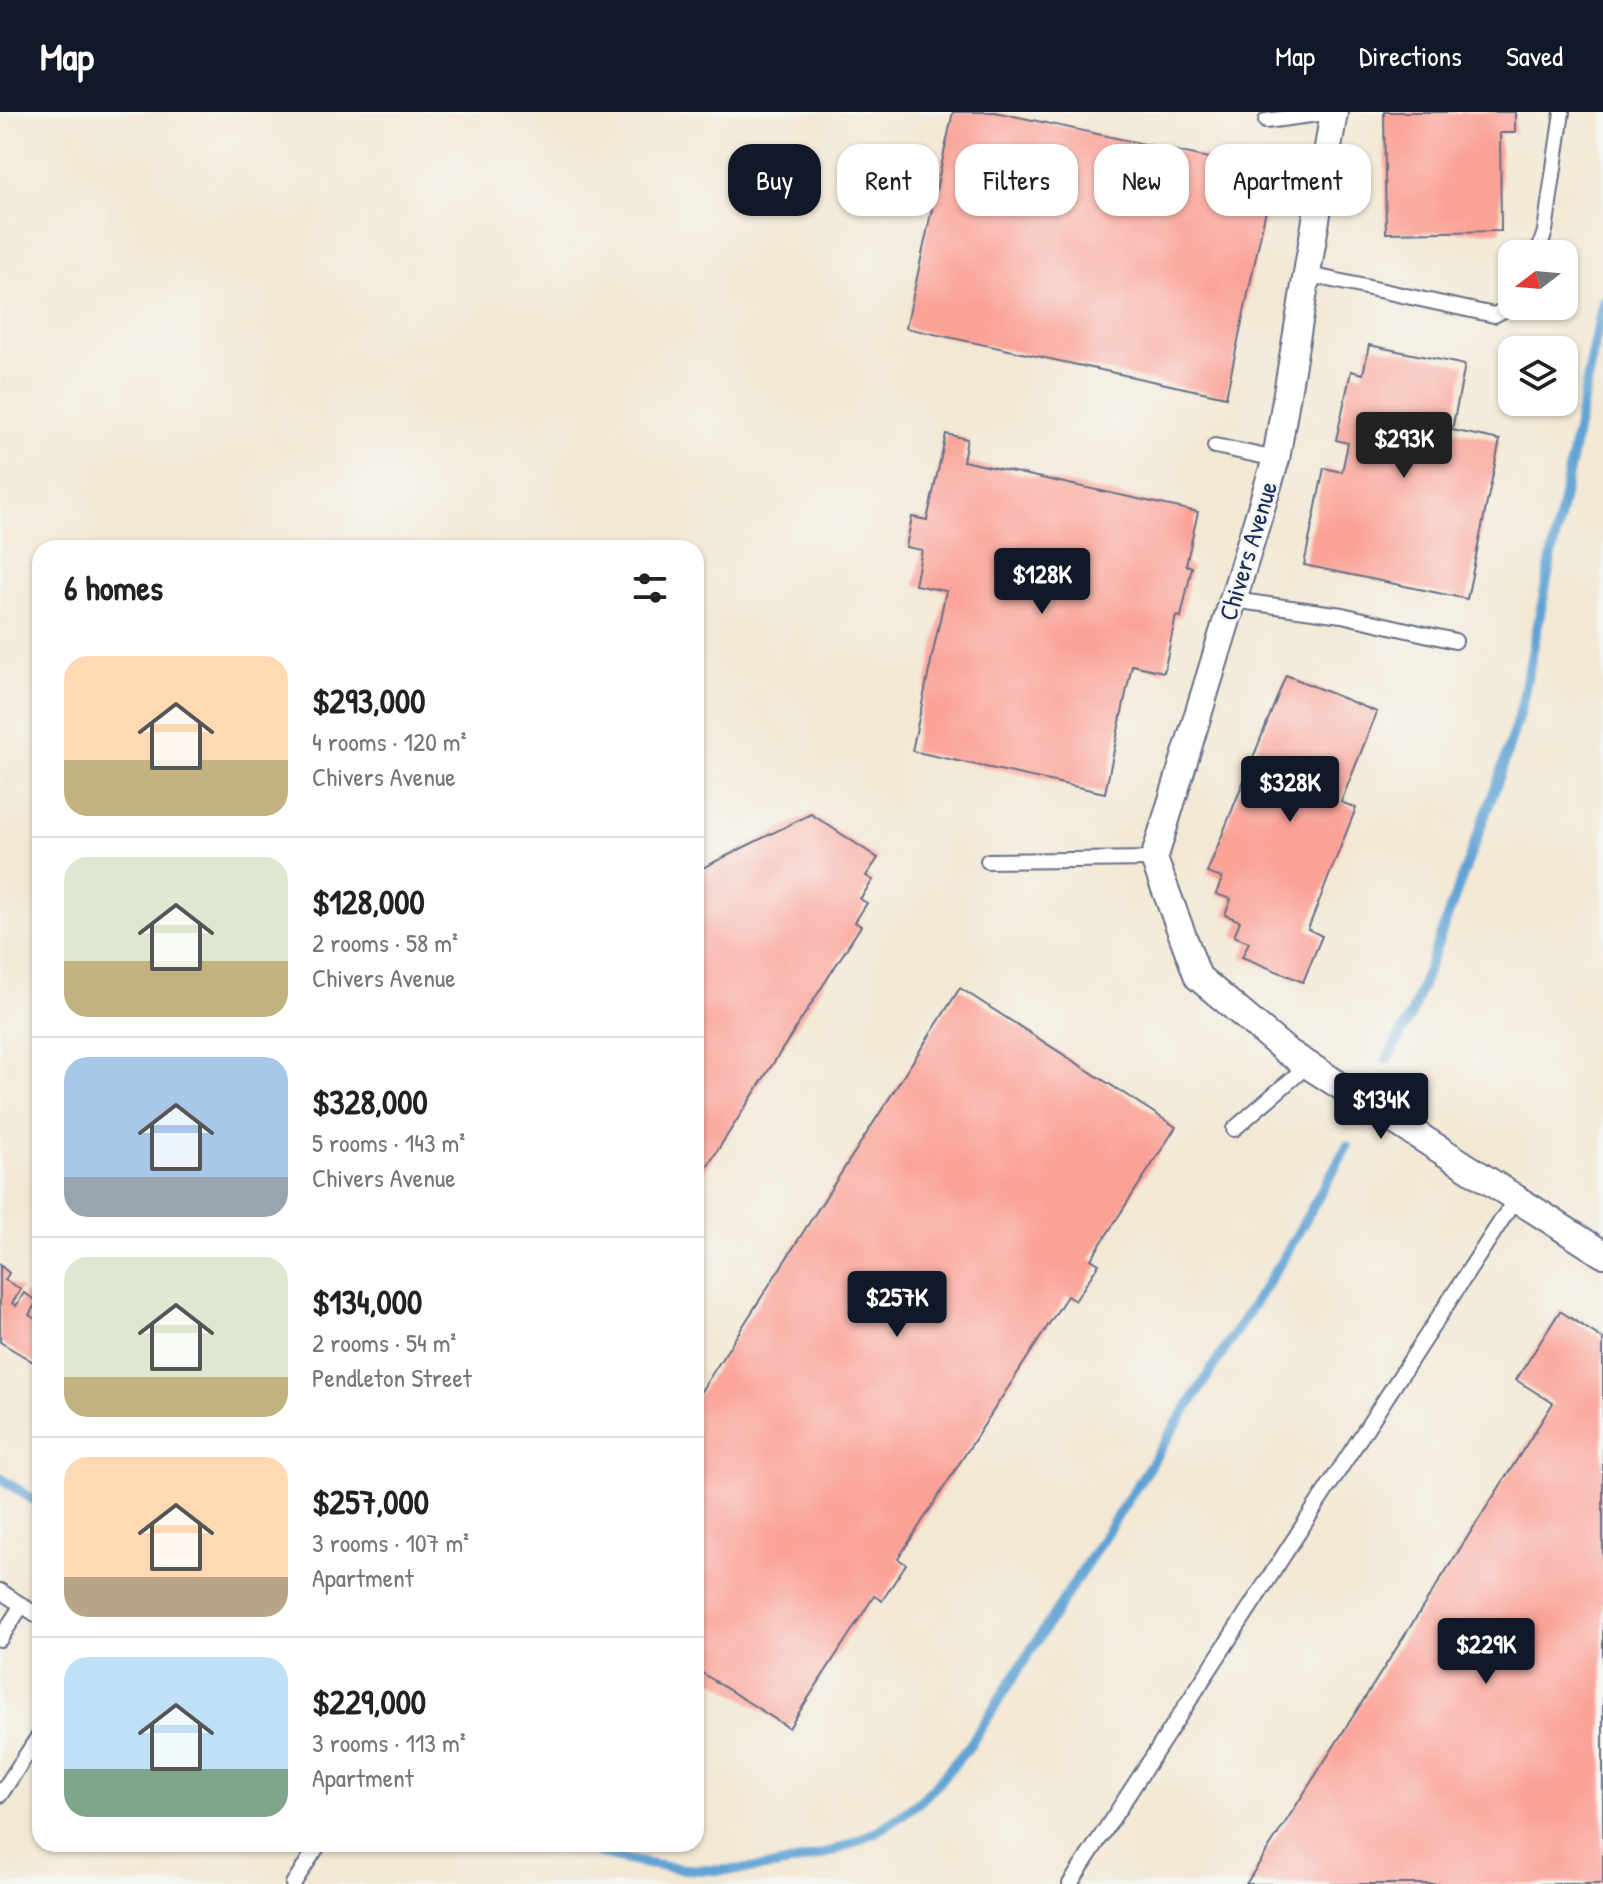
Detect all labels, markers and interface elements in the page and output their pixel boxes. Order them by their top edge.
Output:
text: Map [40,30,94,82]
text: Map [1275,37,1315,75]
text: Directions [1359,37,1462,75]
text: Saved [1506,37,1563,75]
chip: Buy [728,144,821,216]
chip: Rent [837,144,939,216]
chip: Filters [955,144,1078,216]
chip: New [1094,144,1189,216]
chip: Apartment [1205,144,1371,216]
north arrow [1498,240,1578,320]
map controls [1498,240,1578,416]
button: layers [1498,336,1578,416]
pin: $293K [1348,412,1460,480]
text: $293K [1374,420,1434,455]
street label: Chivers Avenue [1210,477,1285,625]
pin: $128K [986,548,1098,616]
text: $128K [1012,556,1072,591]
text: 6 homes [64,565,163,611]
icon: filters [628,566,672,610]
text: $293,000 [312,678,425,724]
icon: home [128,688,224,784]
text: 4 rooms · 120 m² [312,724,466,759]
pin: $328K [1234,756,1346,824]
text: Chivers Avenue [312,759,456,794]
text: $328K [1259,764,1321,799]
text: $128,000 [312,879,425,925]
icon: home [128,889,224,985]
text: 2 rooms · 58 m² [312,925,458,960]
text: Chivers Avenue [312,960,456,995]
pin: $134K [1325,1073,1437,1141]
text: $328,000 [312,1079,428,1125]
text: $134K [1352,1081,1410,1116]
icon: home [128,1089,224,1185]
text: 5 rooms · 143 m² [312,1125,465,1160]
text: Chivers Avenue [312,1160,456,1195]
pin: $257K [841,1271,953,1339]
text: $134,000 [312,1279,422,1325]
text: $257K [866,1279,928,1314]
icon: home [128,1289,224,1385]
text: 2 rooms · 54 m² [312,1325,456,1360]
text: Pendleton Street [312,1360,472,1395]
text: $257,000 [312,1479,429,1525]
icon: home [128,1489,224,1585]
text: 3 rooms · 107 m² [312,1525,469,1560]
text: Apartment [312,1560,414,1595]
pin: $229K [1430,1618,1542,1686]
text: $229K [1456,1626,1516,1661]
text: $229,000 [312,1679,426,1725]
icon: home [128,1689,224,1785]
text: 3 rooms · 113 m² [312,1725,466,1760]
text: Apartment [312,1760,414,1795]

